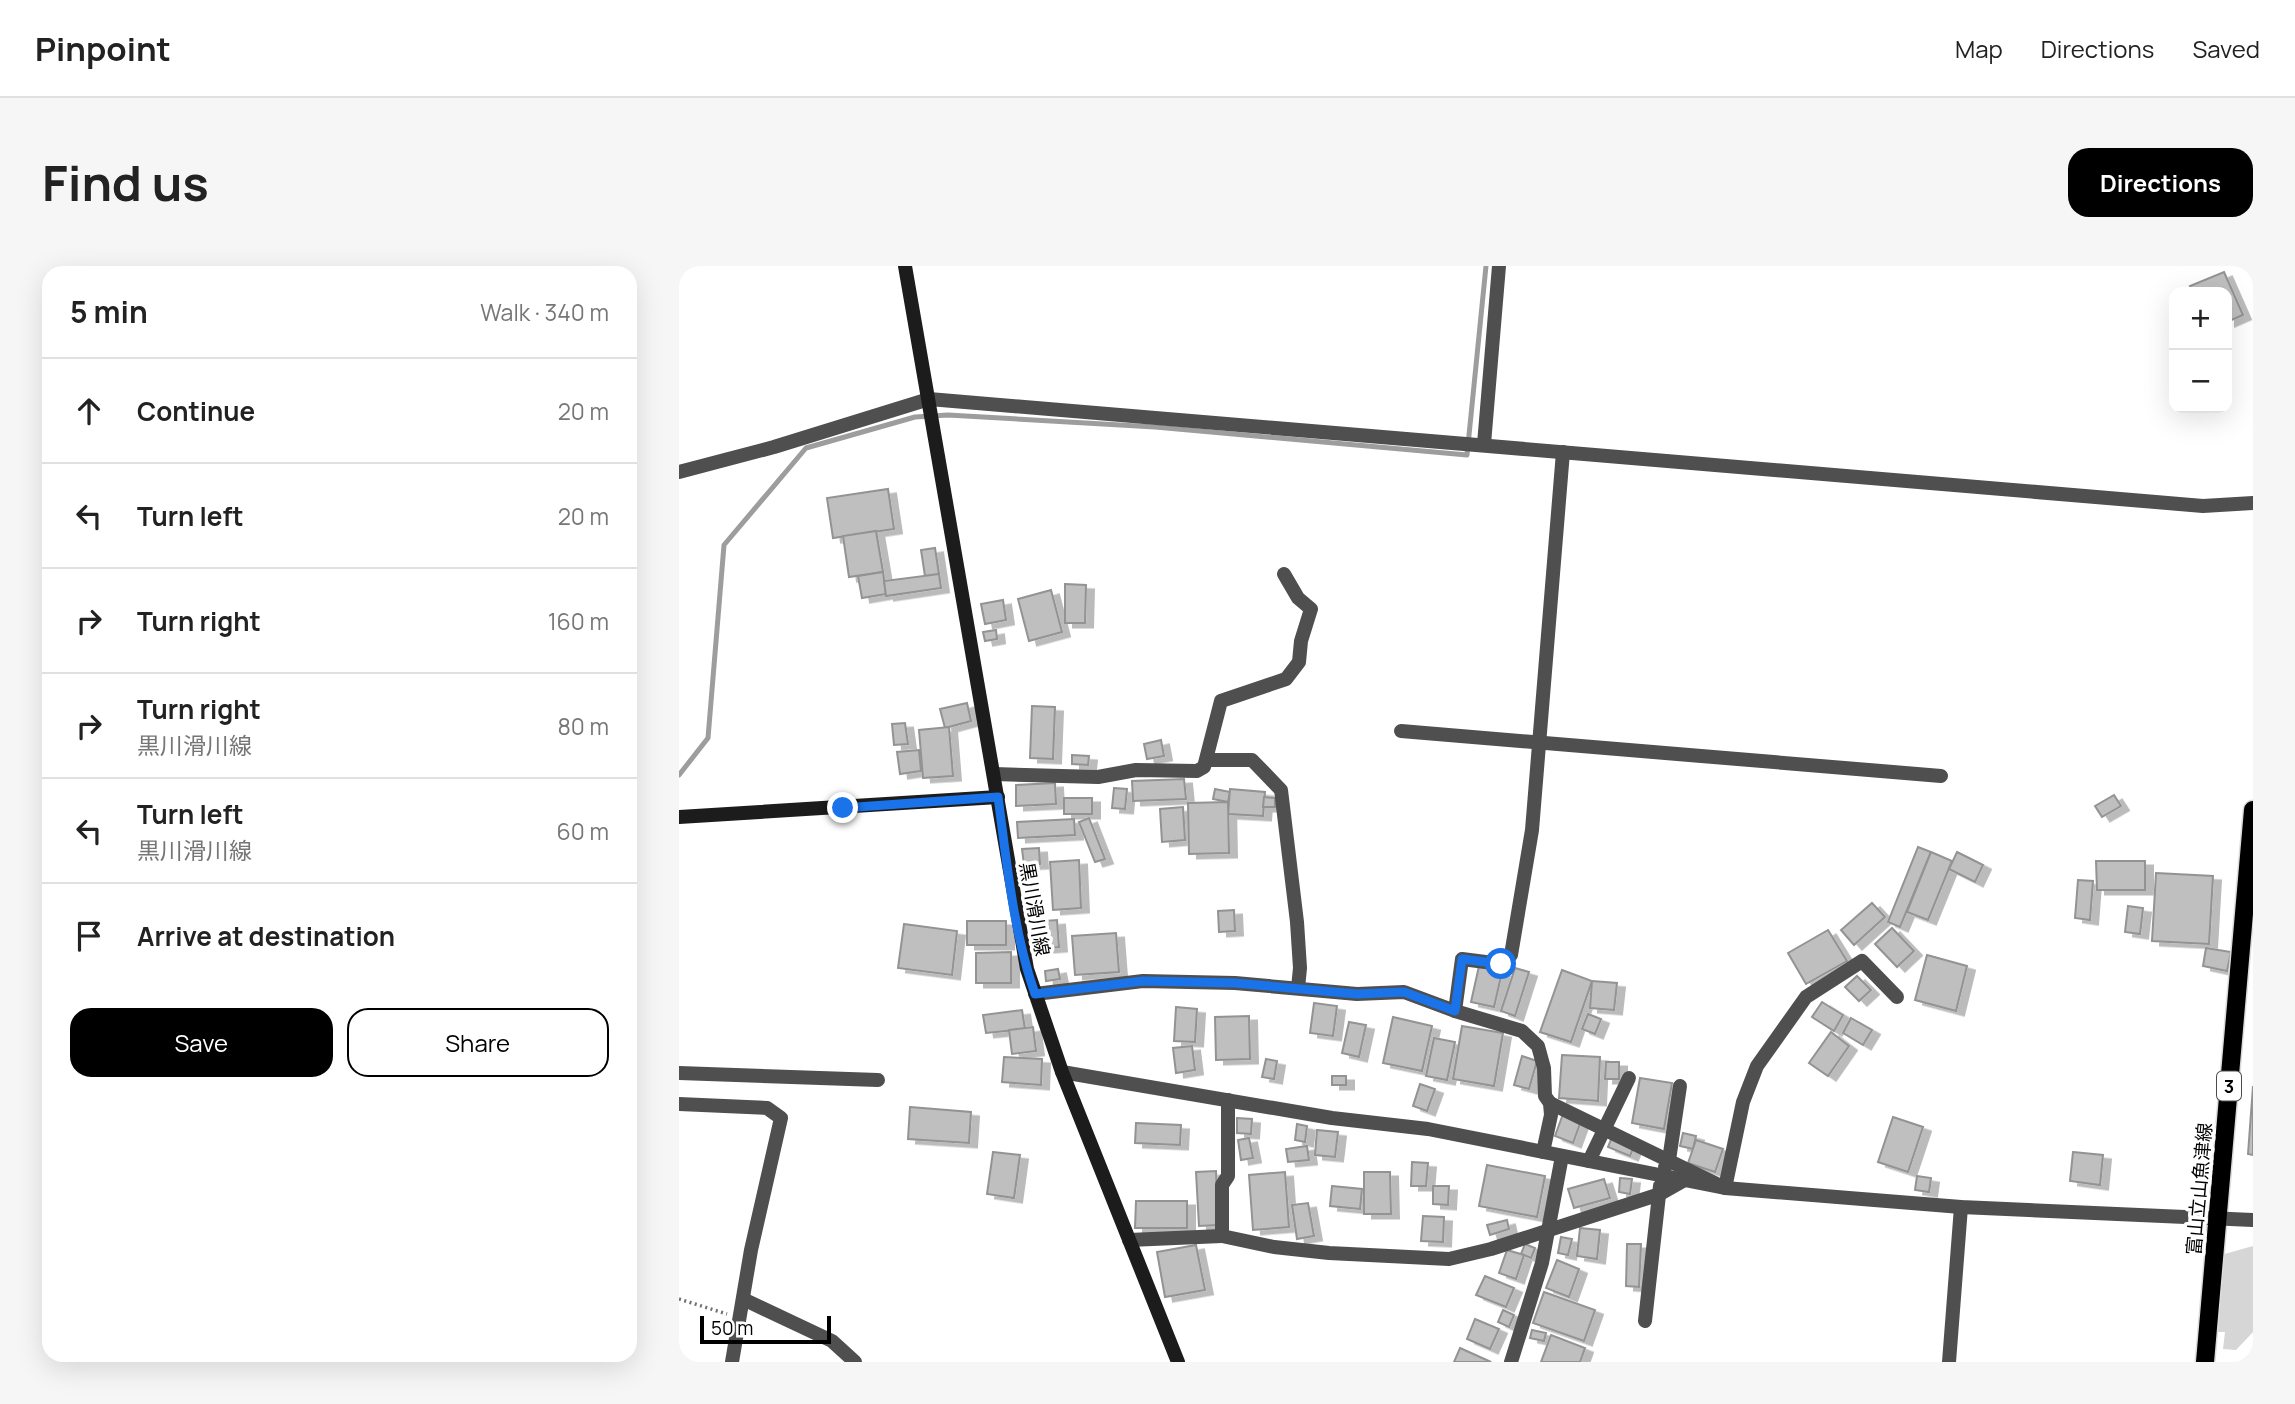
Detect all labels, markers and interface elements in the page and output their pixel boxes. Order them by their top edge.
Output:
text: Pinpoint [35,26,171,71]
text: Map [1955,32,2003,65]
text: Directions [2041,32,2154,65]
text: Saved [2192,32,2260,65]
button: Directions [2068,148,2253,217]
text: Find us [42,149,209,216]
map controls [2169,287,2232,413]
button: + [2169,287,2232,350]
text: 5 min [70,291,148,332]
text: Walk · 340 m [480,296,609,328]
button: − [2169,350,2232,413]
icon: ahead [70,392,108,430]
text: Continue [137,393,255,429]
text: 20 m [558,395,609,427]
icon: left [70,497,108,535]
text: Turn left [137,498,244,534]
text: 20 m [558,500,609,532]
icon: right [70,602,108,640]
text: Turn right [137,603,261,639]
text: 160 m [548,605,609,637]
text: Turn right [137,691,261,727]
icon: right [70,707,108,745]
text: 80 m [558,710,609,742]
text: 黒川滑川線 [137,729,252,761]
route end [827,792,858,823]
text: Turn left [137,796,244,832]
icon: left [70,812,108,850]
text: 60 m [557,815,609,847]
text: 黒川滑川線 [137,834,252,866]
street label: 黒川滑川線 [1014,860,1056,958]
icon: arrive [70,917,108,955]
text: Arrive at destination [137,918,395,954]
route start [1485,948,1516,979]
button: Save [70,1008,333,1077]
button: Share [347,1008,609,1077]
road number: 3 [2217,1072,2241,1100]
street label: 富山立山魚津線 [2180,1122,2218,1256]
scale bar [700,1313,831,1345]
text: 50 m [711,1315,753,1341]

